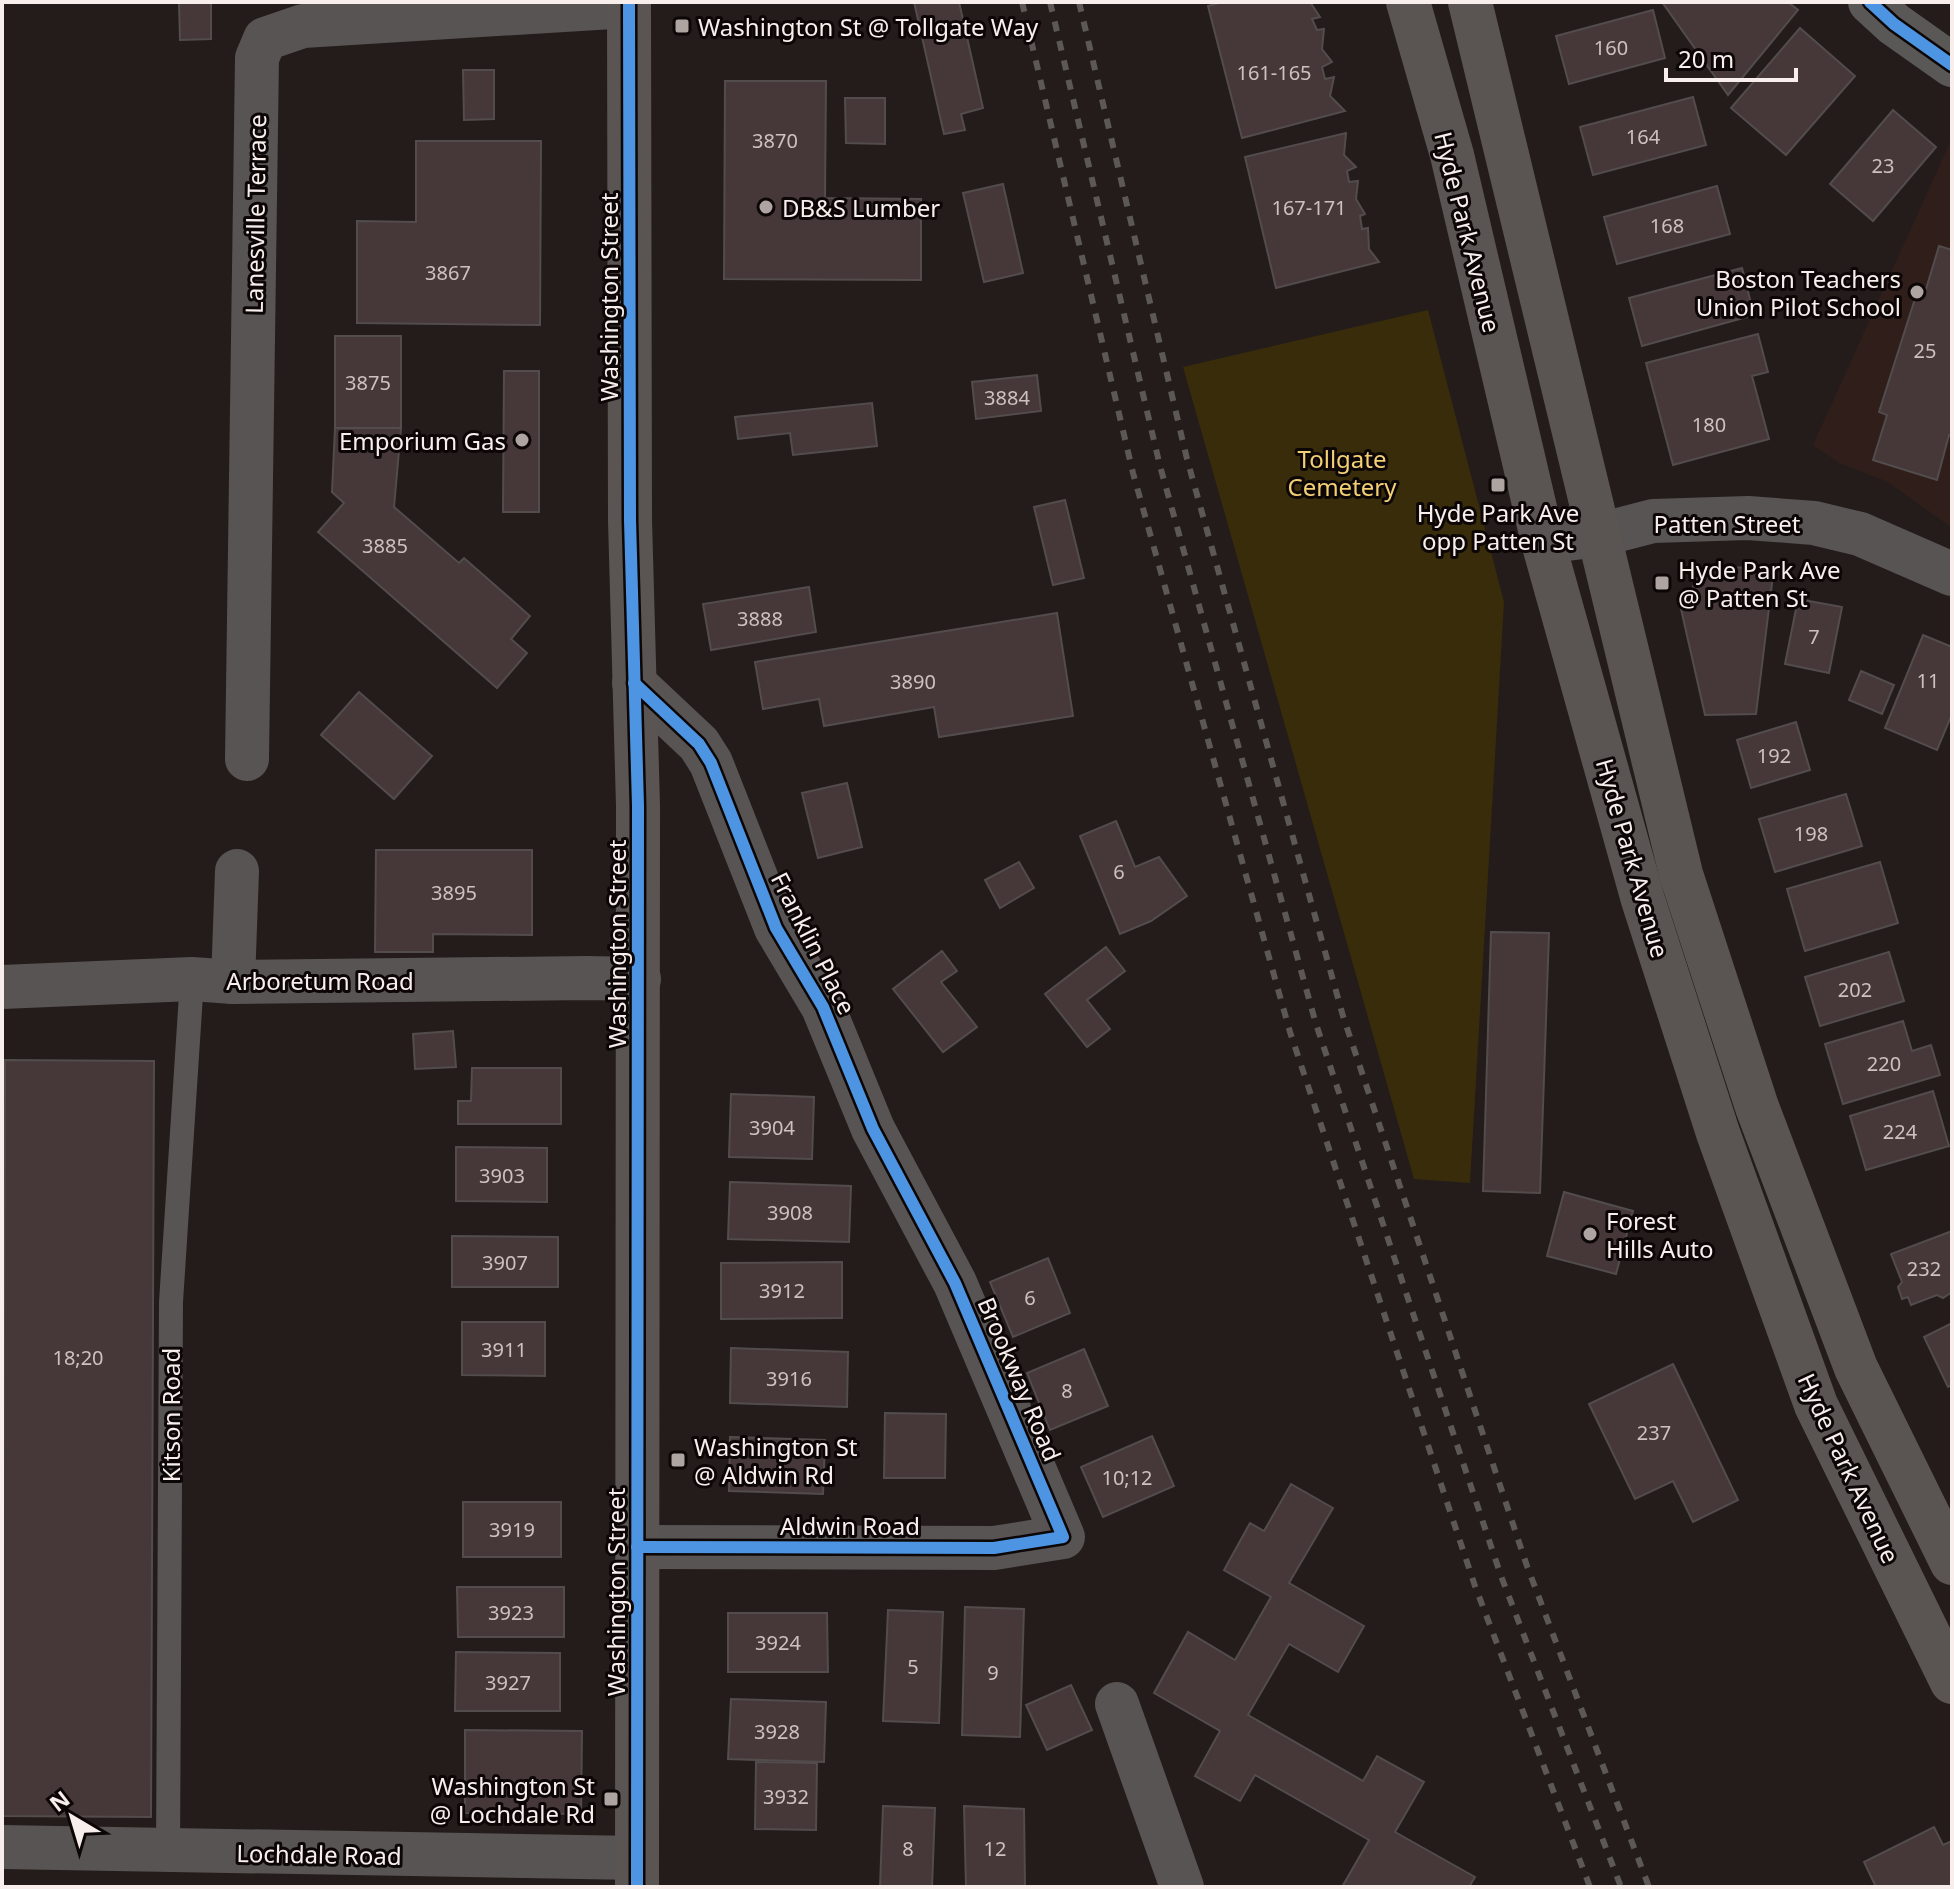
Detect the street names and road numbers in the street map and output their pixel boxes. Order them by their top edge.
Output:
street label: Lanesville Terrace [237,114,273,314]
street label: Hyde Park Avenue [1427,128,1509,336]
street label: Washington Street [592,192,625,401]
street label: Patten Street [1654,507,1801,540]
street label: Hyde Park Avenue [1589,755,1677,961]
street label: Washington Street [600,839,633,1048]
street label: Franklin Place [764,866,864,1020]
street label: Arboretum Road [226,964,414,997]
street label: Brookway Road [971,1292,1069,1466]
street label: Kitson Road [154,1348,187,1482]
street label: Hyde Park Avenue [1791,1368,1907,1568]
street label: Washington Street [599,1487,632,1696]
street label: Aldwin Road [780,1509,920,1542]
street label: Lochdale Road [236,1836,402,1872]

